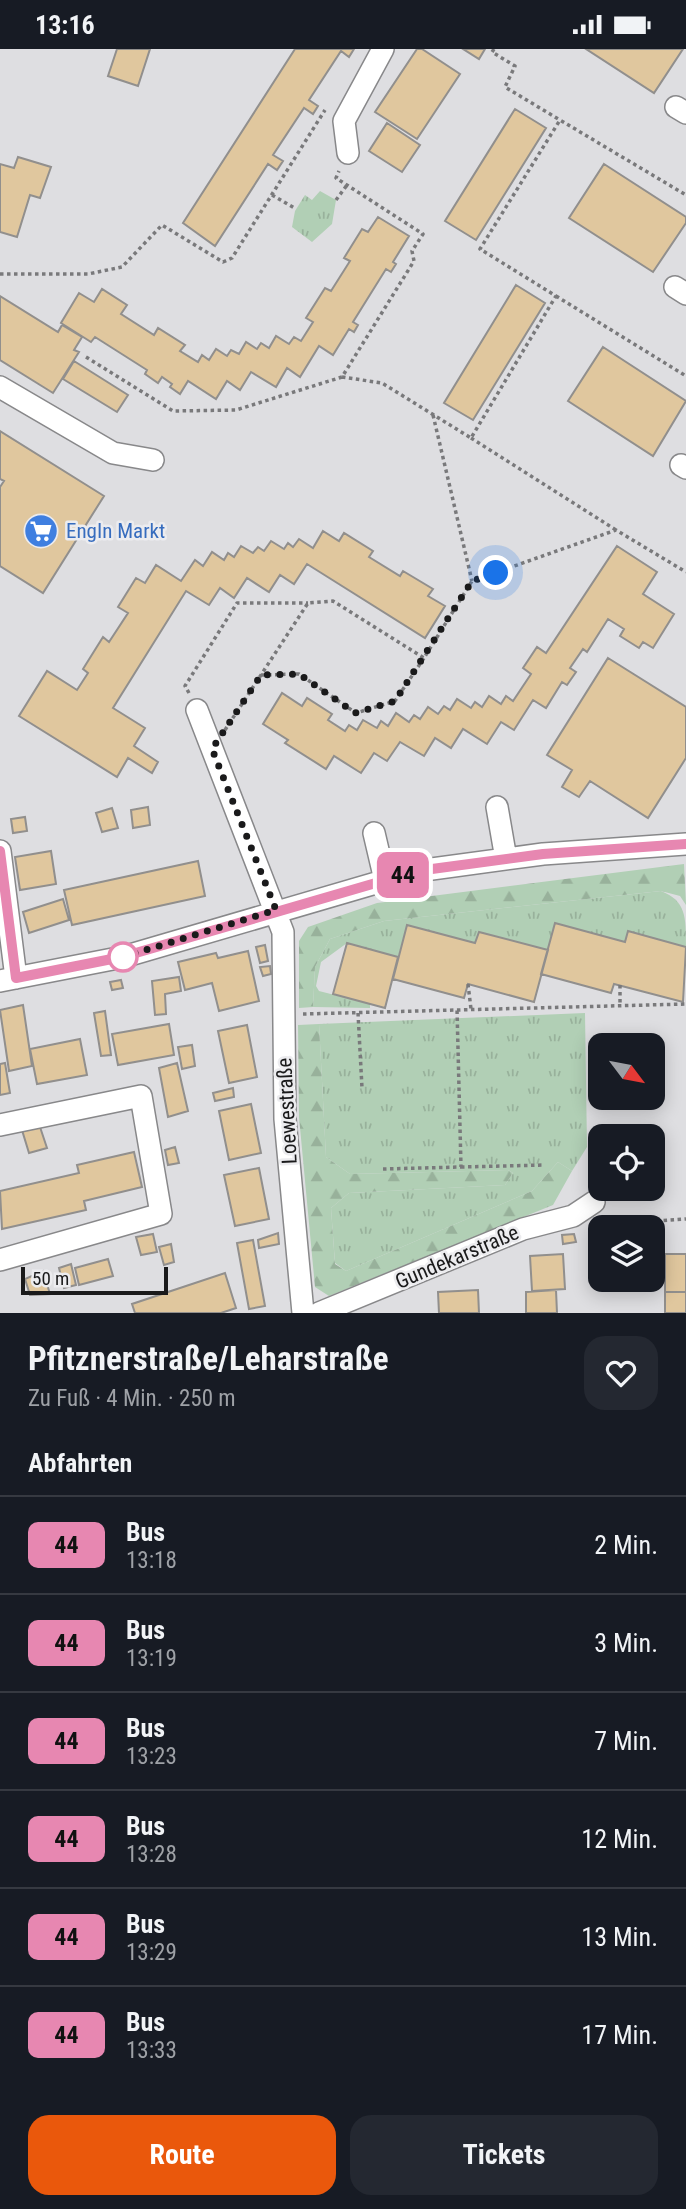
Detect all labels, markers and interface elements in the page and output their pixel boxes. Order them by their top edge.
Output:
text: 13:16 [35,10,95,40]
supermarket icon: EngIn Markt [22,512,60,550]
place label: EngIn Markt [66,519,165,543]
your location [478,555,513,590]
line badge: 44 [372,852,434,898]
text: 44 [391,861,415,889]
unlabelled marker [108,942,138,972]
north arrow [588,1033,665,1109]
map controls [588,1033,665,1292]
street label: Loewestraße [272,1057,302,1165]
button: locate [588,1124,665,1201]
button: layers [588,1215,665,1292]
street label: Gundekarstraße [392,1220,522,1294]
scale bar [21,1264,168,1296]
text: 50 m [32,1267,69,1290]
button: heart [584,1336,658,1410]
text: Pfitznerstraße/Leharstraße [28,1339,389,1378]
text: Zu Fuß · 4 Min. · 250 m [28,1385,236,1412]
text: Abfahrten [28,1448,132,1478]
text: Bus [126,1517,165,1547]
text: 2 Min. [594,1530,658,1560]
text: 44 [54,1531,79,1559]
text: 13:18 [126,1547,177,1574]
text: Bus [126,1615,165,1645]
text: 3 Min. [594,1628,658,1658]
text: 44 [54,1629,79,1657]
text: 13:19 [126,1645,177,1672]
text: Bus [126,1713,165,1743]
text: 7 Min. [594,1726,658,1756]
text: 44 [54,1727,79,1755]
text: 13:23 [126,1743,177,1770]
text: Bus [126,1811,165,1841]
text: 12 Min. [581,1824,658,1854]
text: 44 [54,1825,79,1853]
text: 13:28 [126,1841,177,1868]
text: Bus [126,1909,165,1939]
text: 13 Min. [581,1922,658,1952]
text: 44 [54,1923,79,1951]
text: 13:29 [126,1939,177,1966]
text: Bus [126,2007,165,2037]
text: 17 Min. [581,2020,658,2050]
text: 44 [54,2021,79,2049]
text: 13:33 [126,2037,177,2064]
button: Route [28,2115,336,2195]
button: Tickets [350,2115,658,2195]

